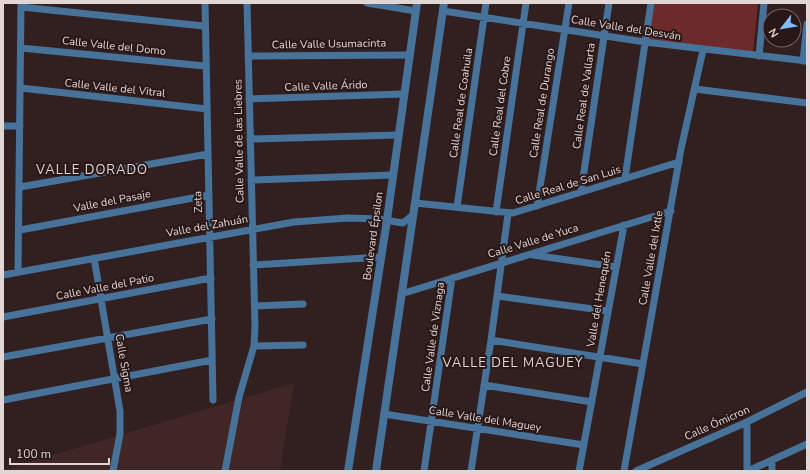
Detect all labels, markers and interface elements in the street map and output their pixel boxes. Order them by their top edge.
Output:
north arrow [762,8,802,48]
street label: Calle Valle del Desván [570,12,682,44]
text: N [765,26,782,40]
street label: Calle Valle del Domo [61,33,167,59]
street label: Calle Valle Usumacinta [272,36,386,52]
street label: Calle Real de Vallarta [569,42,599,150]
street label: Calle Real de Coahuila [446,47,476,159]
street label: Calle Real de Durango [526,47,558,159]
street label: Calle Real del Cobre [486,55,514,157]
street label: Calle Valle del Vitral [64,75,167,101]
street label: Calle Valle Árido [284,76,368,95]
street label: Calle Valle de las Liebres [230,79,248,203]
district label: VALLE DORADO [35,161,148,179]
street label: Calle Real de San Luis [513,162,623,208]
street label: Valle del Pasaje [71,186,152,216]
street label: Zeta [190,191,206,213]
street label: Boulevard Épsilon [358,191,387,281]
street label: Calle Valle del Ixtle [635,209,667,307]
street label: Valle del Zahuán [164,211,249,241]
street label: Calle Valle de Yuca [486,220,580,262]
street label: Valle del Henequén [583,250,615,349]
street label: Calle Valle del Patio [55,270,155,304]
street label: Calle Valle de Viznaga [418,281,448,393]
street label: Calle Sigma [111,333,137,394]
district label: VALLE DEL MAGUEY [442,354,583,372]
street label: Calle Ómicron [682,401,752,444]
street label: Calle Valle del Maguey [428,403,543,435]
scale bar [10,440,109,466]
text: 100 m [16,446,51,462]

